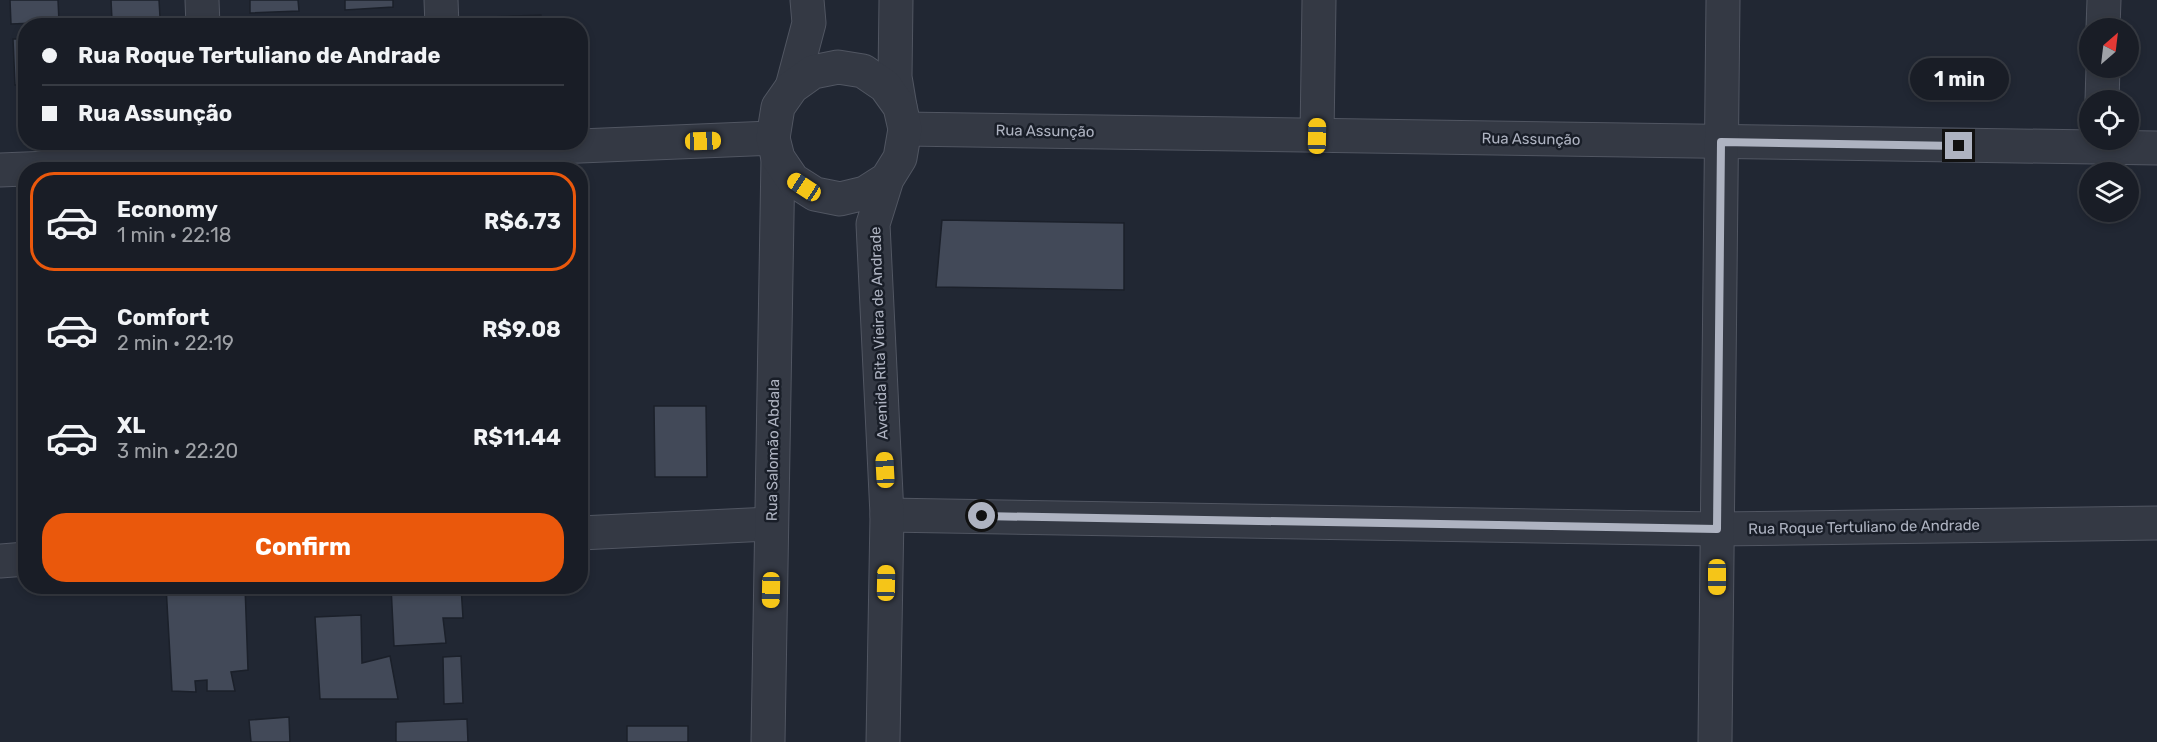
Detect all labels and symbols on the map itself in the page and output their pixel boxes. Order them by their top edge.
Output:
north arrow [2079,18,2139,78]
callout: 1 min [1910,59,2008,101]
car [1308,118,1326,154]
street label: Rua Assunção [995,121,1095,141]
street label: Rua Assunção [1481,129,1581,149]
car [685,131,721,151]
route end [1945,132,1972,159]
car [784,170,824,204]
street label: Avenida Rita Vieira de Andrade [866,226,892,440]
street label: Rua Salomão Abdala [763,379,783,521]
car [875,452,895,488]
route start [968,502,995,529]
street label: Rua Roque Tertuliano de Andrade [1748,516,1980,538]
car [1708,559,1726,595]
car [877,565,895,601]
car [762,572,780,608]

